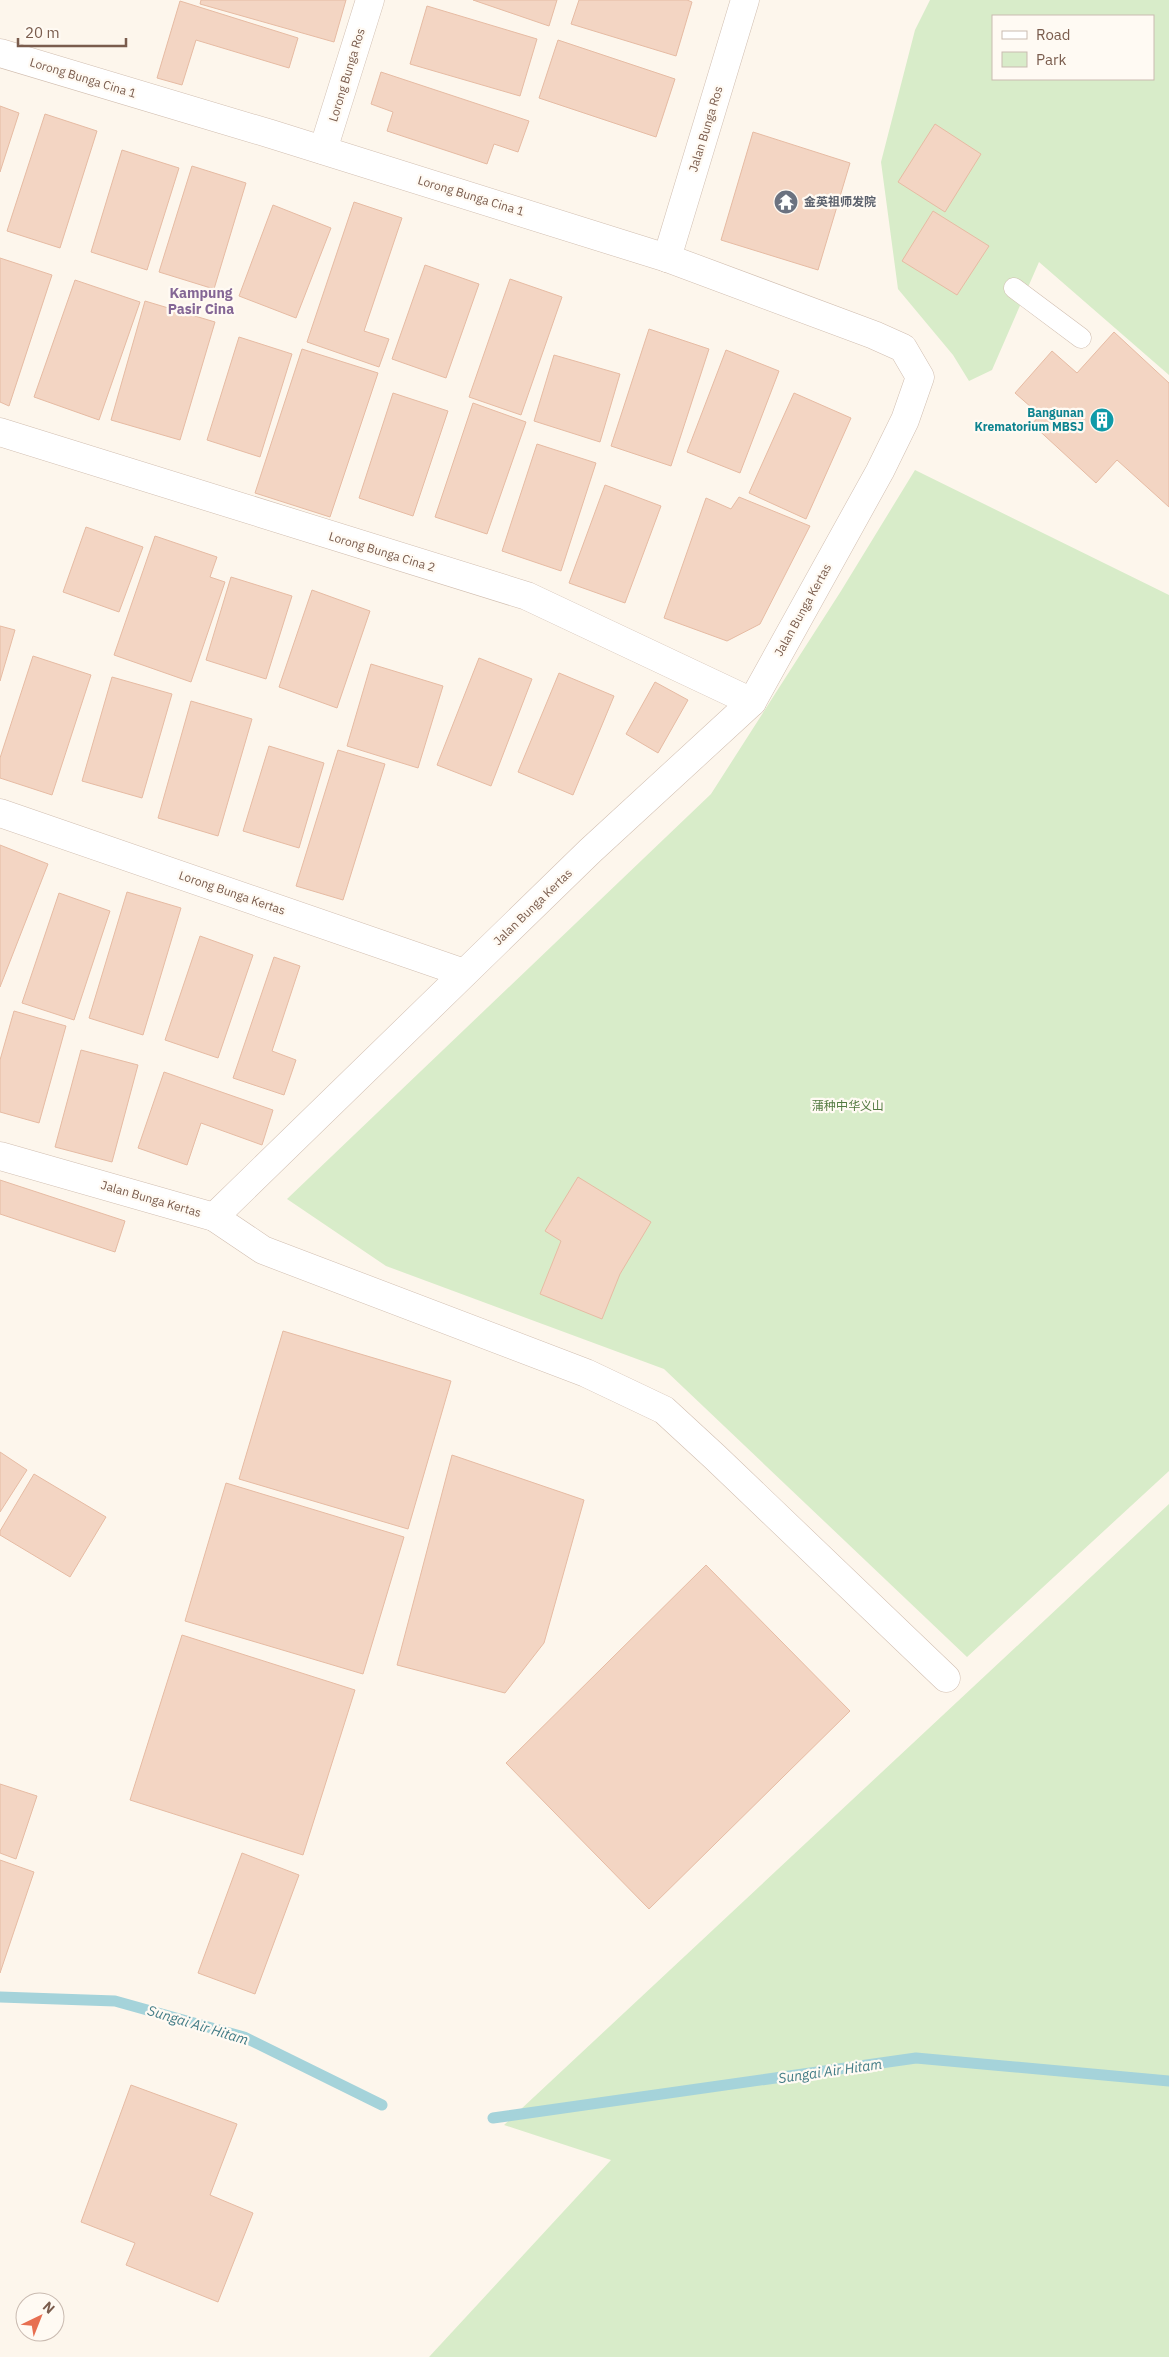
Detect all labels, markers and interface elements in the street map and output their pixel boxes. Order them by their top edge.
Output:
scale bar [18,15,125,47]
legend [992,15,1154,80]
text: 20 m [25,23,60,42]
text: Road [1036,25,1071,44]
street label: Lorong Bunga Ros [325,26,368,123]
text: Park [1036,50,1066,69]
street label: Lorong Bunga Cina 1 [28,54,138,101]
street label: Jalan Bunga Ros [685,84,726,174]
street label: Lorong Bunga Cina 1 [416,172,526,219]
temple icon: 金英祖师发院 [773,189,799,215]
place label: 金英祖师发院 [804,194,876,209]
district label: Kampung Pasir Cina [168,284,234,318]
place label: Bangunan Krematorium MBSJ [974,405,1084,434]
building icon: Bangunan Krematorium MBSJ [1089,407,1115,433]
street label: Lorong Bunga Cina 2 [327,528,437,575]
street label: Jalan Bunga Kertas [771,561,834,659]
street label: Jalan Bunga Kertas [490,865,575,948]
street label: Lorong Bunga Kertas [177,867,287,918]
park label: 蒲种中华义山 [812,1098,884,1113]
street label: Jalan Bunga Kertas [99,1177,203,1220]
water label: Sungai Air Hitam [145,2001,251,2049]
water label: Sungai Air Hitam [777,2055,883,2087]
north arrow [15,2292,65,2342]
text: N [39,2297,59,2318]

